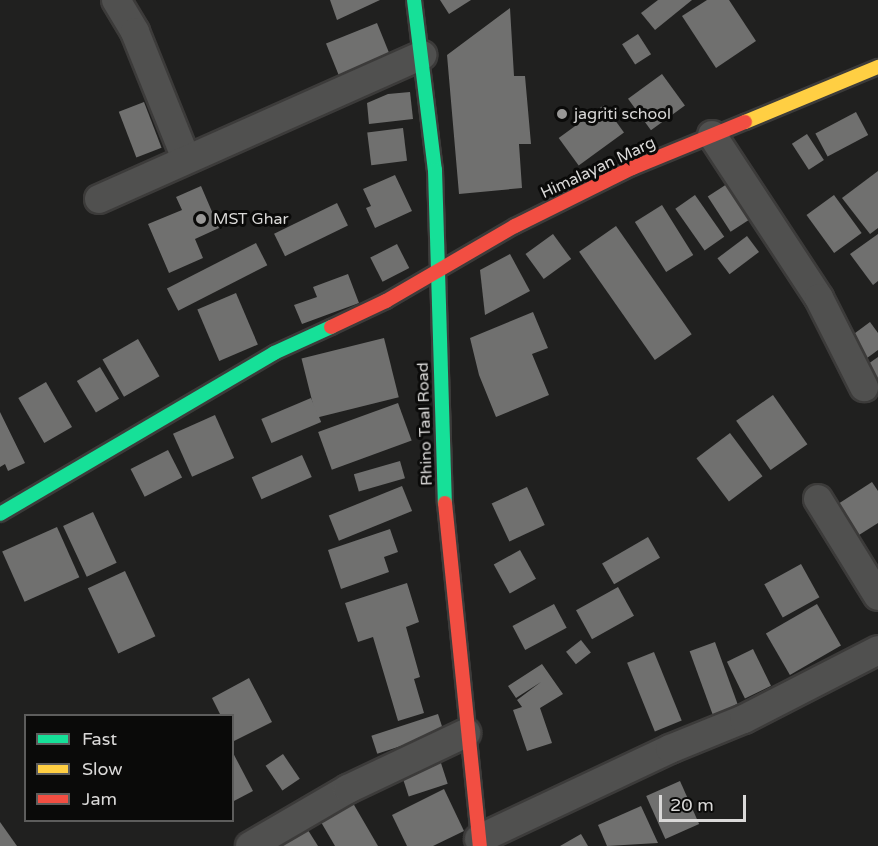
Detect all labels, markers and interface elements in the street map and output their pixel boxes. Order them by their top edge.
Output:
place label: jagriti school [574,104,671,124]
marker: jagriti school [555,107,569,121]
street label: Himalayan Marg [538,133,658,203]
place label: MST Ghar [213,209,289,229]
marker: MST Ghar [194,212,208,226]
street label: Rhino Taal Road [413,362,437,486]
legend [24,714,234,822]
text: Fast [82,728,117,750]
text: Slow [82,758,123,780]
scale bar [662,783,749,821]
text: Jam [82,788,117,810]
text: 20 m [670,794,714,816]

